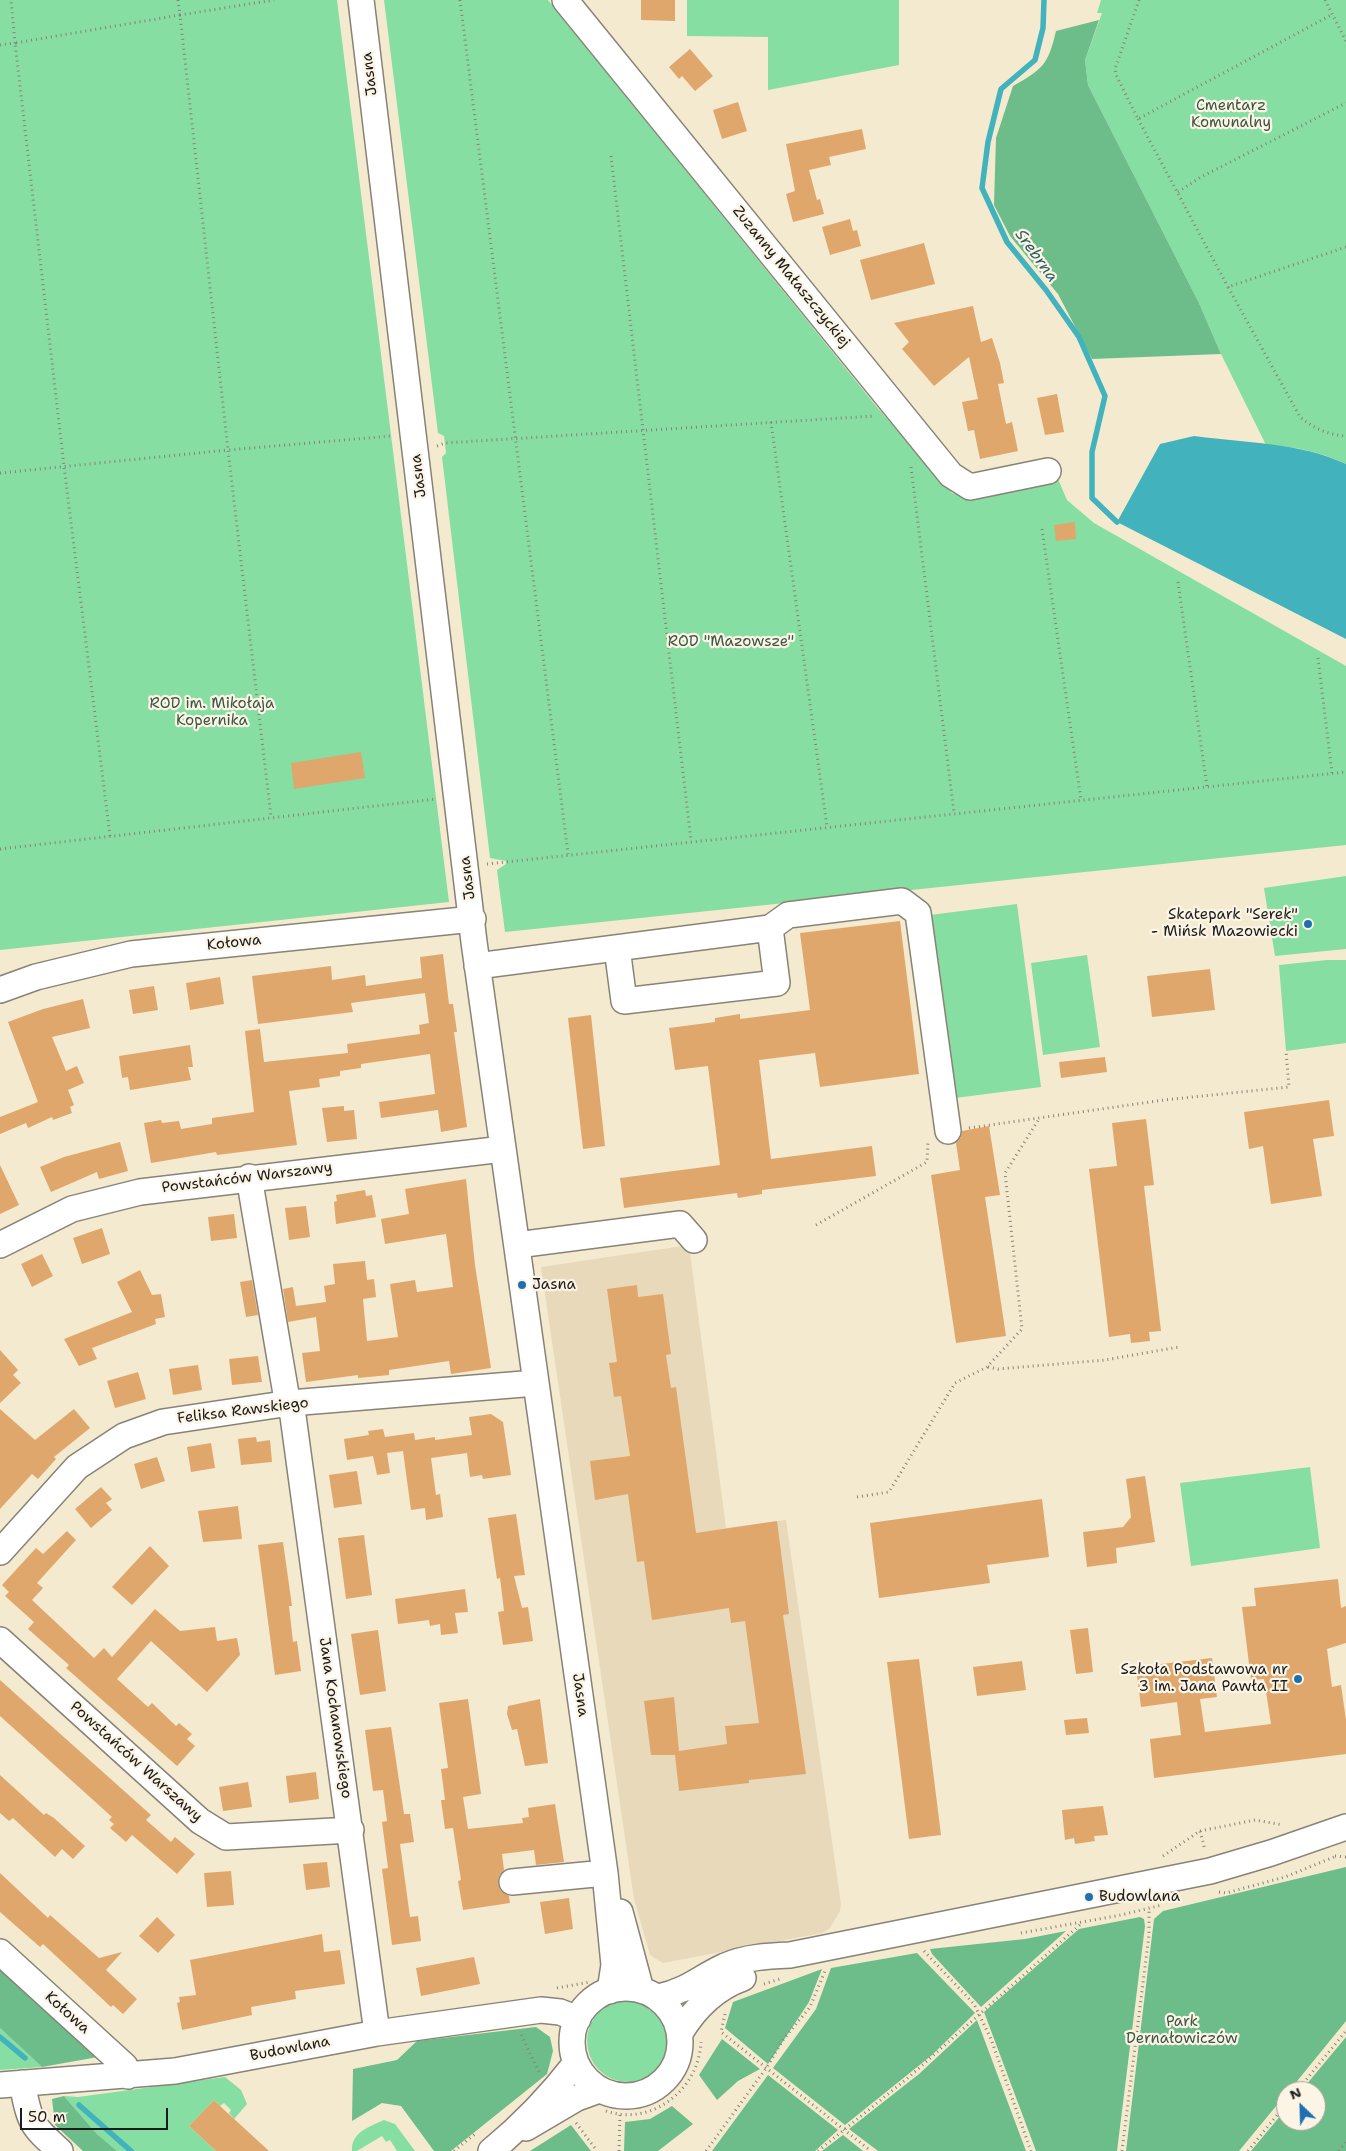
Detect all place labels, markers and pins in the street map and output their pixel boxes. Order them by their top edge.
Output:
place label: Skatepark "Serek" - Mińsk Mazowiecki [1151,906,1298,941]
marker: Skatepark "Serek" - Mińsk Mazowiecki [1302,918,1314,930]
place label: Jasna [532,1276,576,1294]
marker: Jasna [516,1279,528,1291]
place label: Szkoła Podstawowa nr 3 im. Jana Pawła II [1120,1661,1288,1696]
marker: Szkoła Podstawowa nr 3 im. Jana Pawła II [1292,1673,1304,1685]
place label: Budowlana [1099,1888,1180,1906]
marker: Budowlana [1083,1891,1095,1903]

